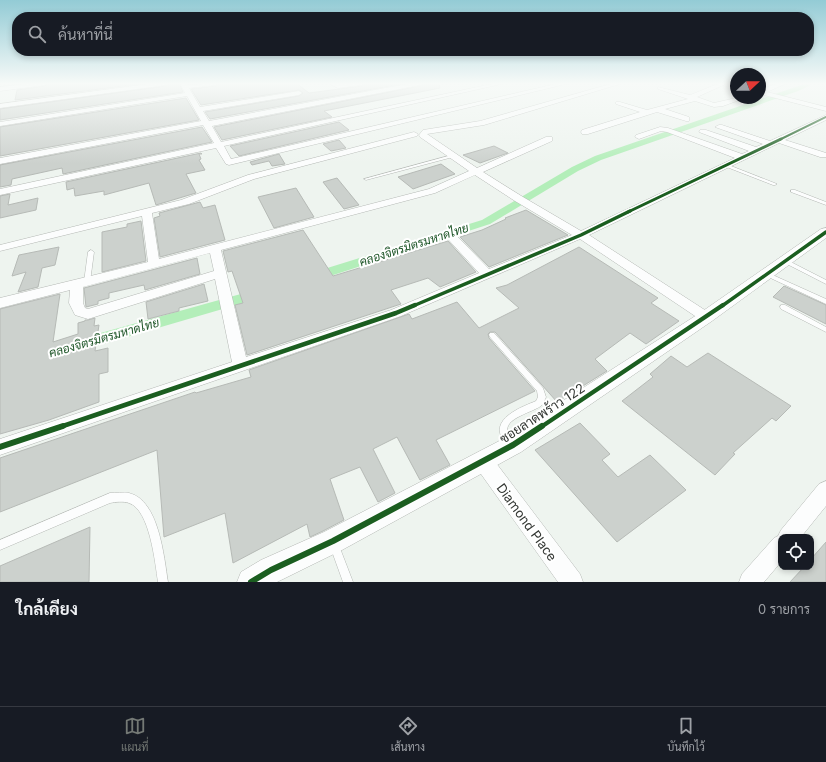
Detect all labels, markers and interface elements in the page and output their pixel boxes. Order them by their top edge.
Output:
search box [12,12,814,56]
icon: search [26,23,48,45]
text: ค้นหาที่นี่ [58,25,113,44]
north arrow [730,68,766,104]
water label: คลองจิตรมิตรมหาดไทย [357,220,471,269]
water label: คลองจิตรมิตรมหาดไทย [47,315,161,360]
street label: ซอยลาดพร้าว 122 [496,379,587,446]
street label: Diamond Place [493,480,561,564]
map controls [778,534,814,570]
button: locate [778,534,814,570]
text: ใกล้เคียง [16,599,78,619]
text: 0 รายการ [758,601,810,617]
tab: แผนที่ [121,715,149,754]
tab: เส้นทาง [391,715,425,754]
tab: บันทึกไว้ [667,715,705,754]

